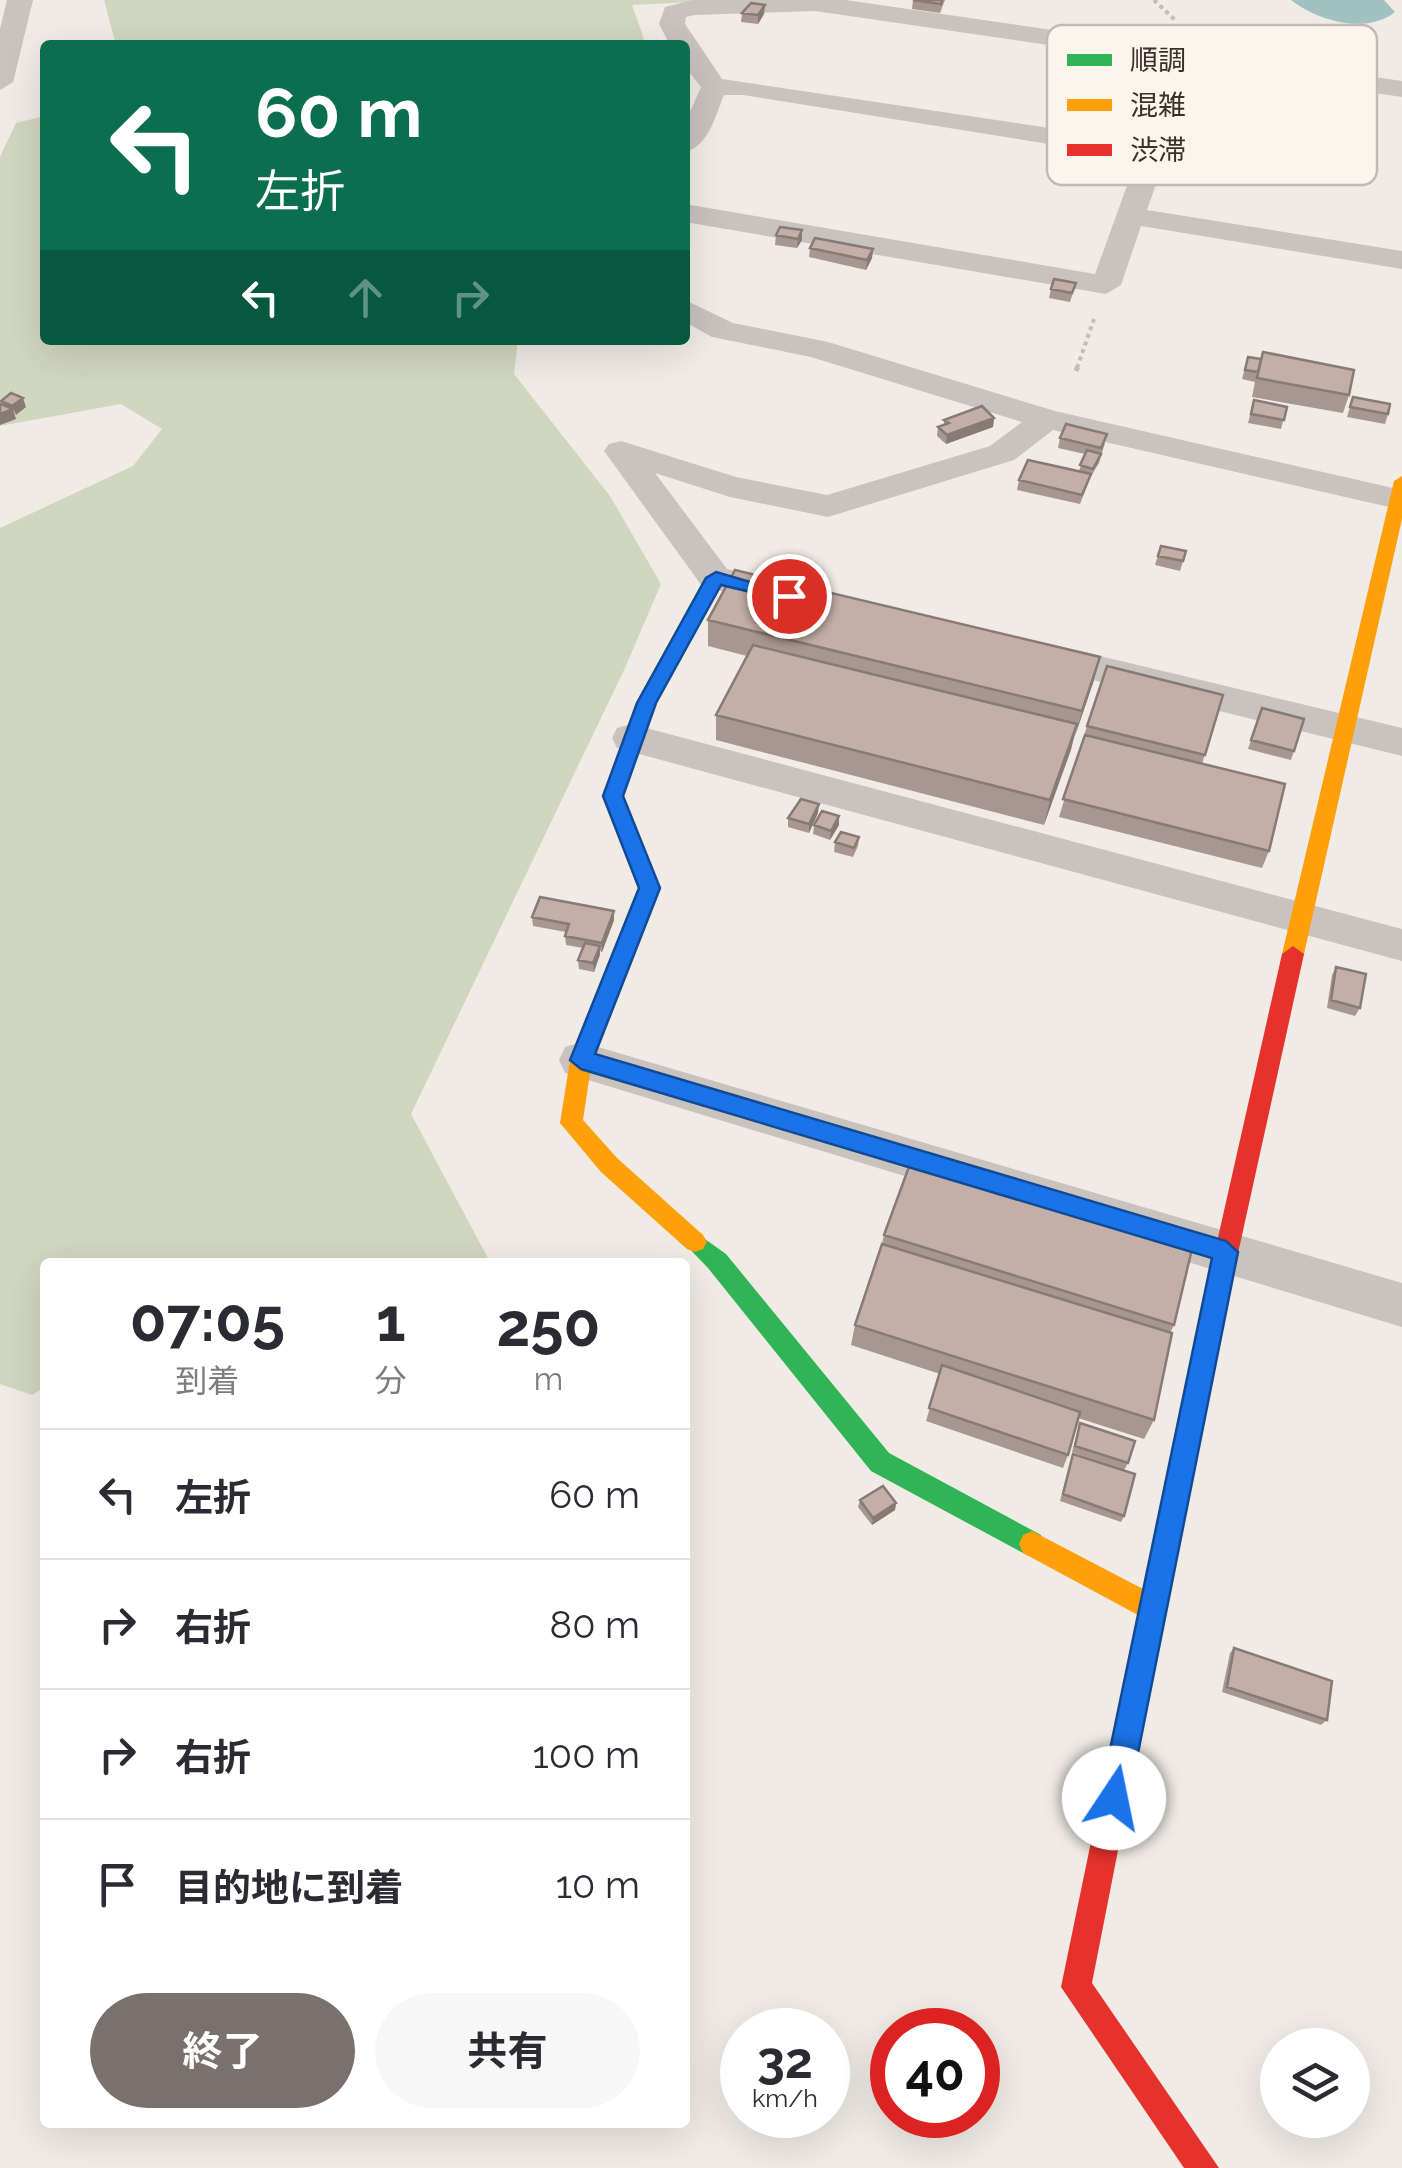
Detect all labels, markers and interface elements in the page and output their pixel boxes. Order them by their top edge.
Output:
legend [1047,25,1377,185]
text: 順調 [1130,44,1186,77]
text: 60 m [255,71,422,153]
icon: left [90,80,220,210]
text: 混雑 [1130,89,1186,122]
text: 渋滞 [1130,134,1186,167]
text: 左折 [255,165,345,218]
icon: left [233,270,288,325]
icon: ahead [338,270,393,325]
icon: right [443,270,498,325]
pin [747,554,832,639]
icon: arrive [762,569,817,624]
text: 07:05 [130,1285,285,1355]
text: 1 [376,1285,406,1355]
text: 250 [496,1290,600,1360]
text: m [534,1360,563,1397]
text: 到着 [175,1362,239,1399]
text: 分 [375,1362,407,1399]
icon: left [90,1467,145,1522]
text: 60 m [549,1472,640,1517]
text: 左折 [175,1475,251,1520]
icon: right [90,1597,145,1652]
text: 80 m [550,1602,640,1647]
text: 右折 [175,1605,251,1650]
icon: right [90,1727,145,1782]
text: 100 m [533,1732,640,1777]
text: 右折 [175,1735,251,1780]
position arrow [1062,1746,1166,1850]
icon: arrive [90,1857,145,1912]
text: 10 m [556,1862,640,1907]
text: 目的地に到着 [175,1865,403,1910]
button: 終了 [90,1993,355,2108]
button: 共有 [375,1993,640,2108]
speed limit sign: 40 [870,2008,1000,2138]
map controls [1260,2028,1370,2138]
button: layers [1260,2028,1370,2138]
text: 32 [757,2031,813,2090]
text: km/h [752,2083,818,2113]

